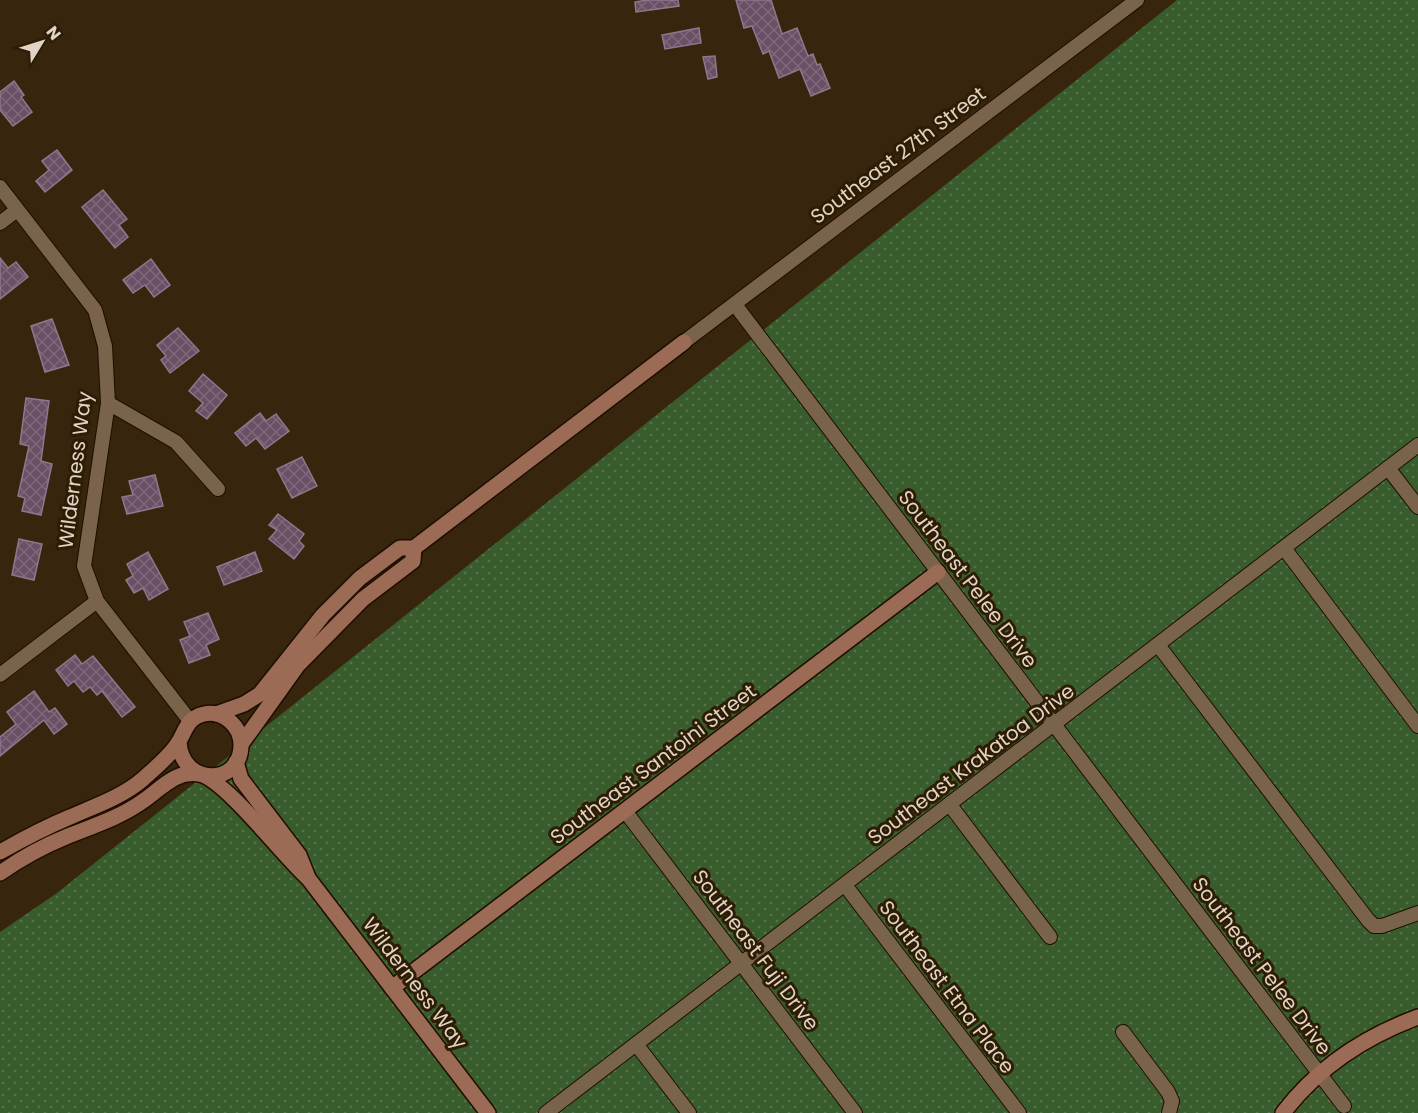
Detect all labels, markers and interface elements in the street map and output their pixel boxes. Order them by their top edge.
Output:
north arrow [12,12,72,72]
text: N [41,21,66,45]
street label: Southeast 27th Street [805,80,991,230]
street label: Wilderness Way [51,390,99,550]
street label: Southeast Pelee Drive [892,484,1044,674]
street label: Southeast Santoini Street [544,677,762,851]
street label: Southeast Krakatoa Drive [862,677,1080,851]
street label: Southeast Fuji Drive [686,864,826,1036]
street label: Southeast Pelee Drive [1186,871,1338,1061]
street label: Southeast Etna Place [873,895,1021,1079]
street label: Wilderness Way [356,911,474,1055]

